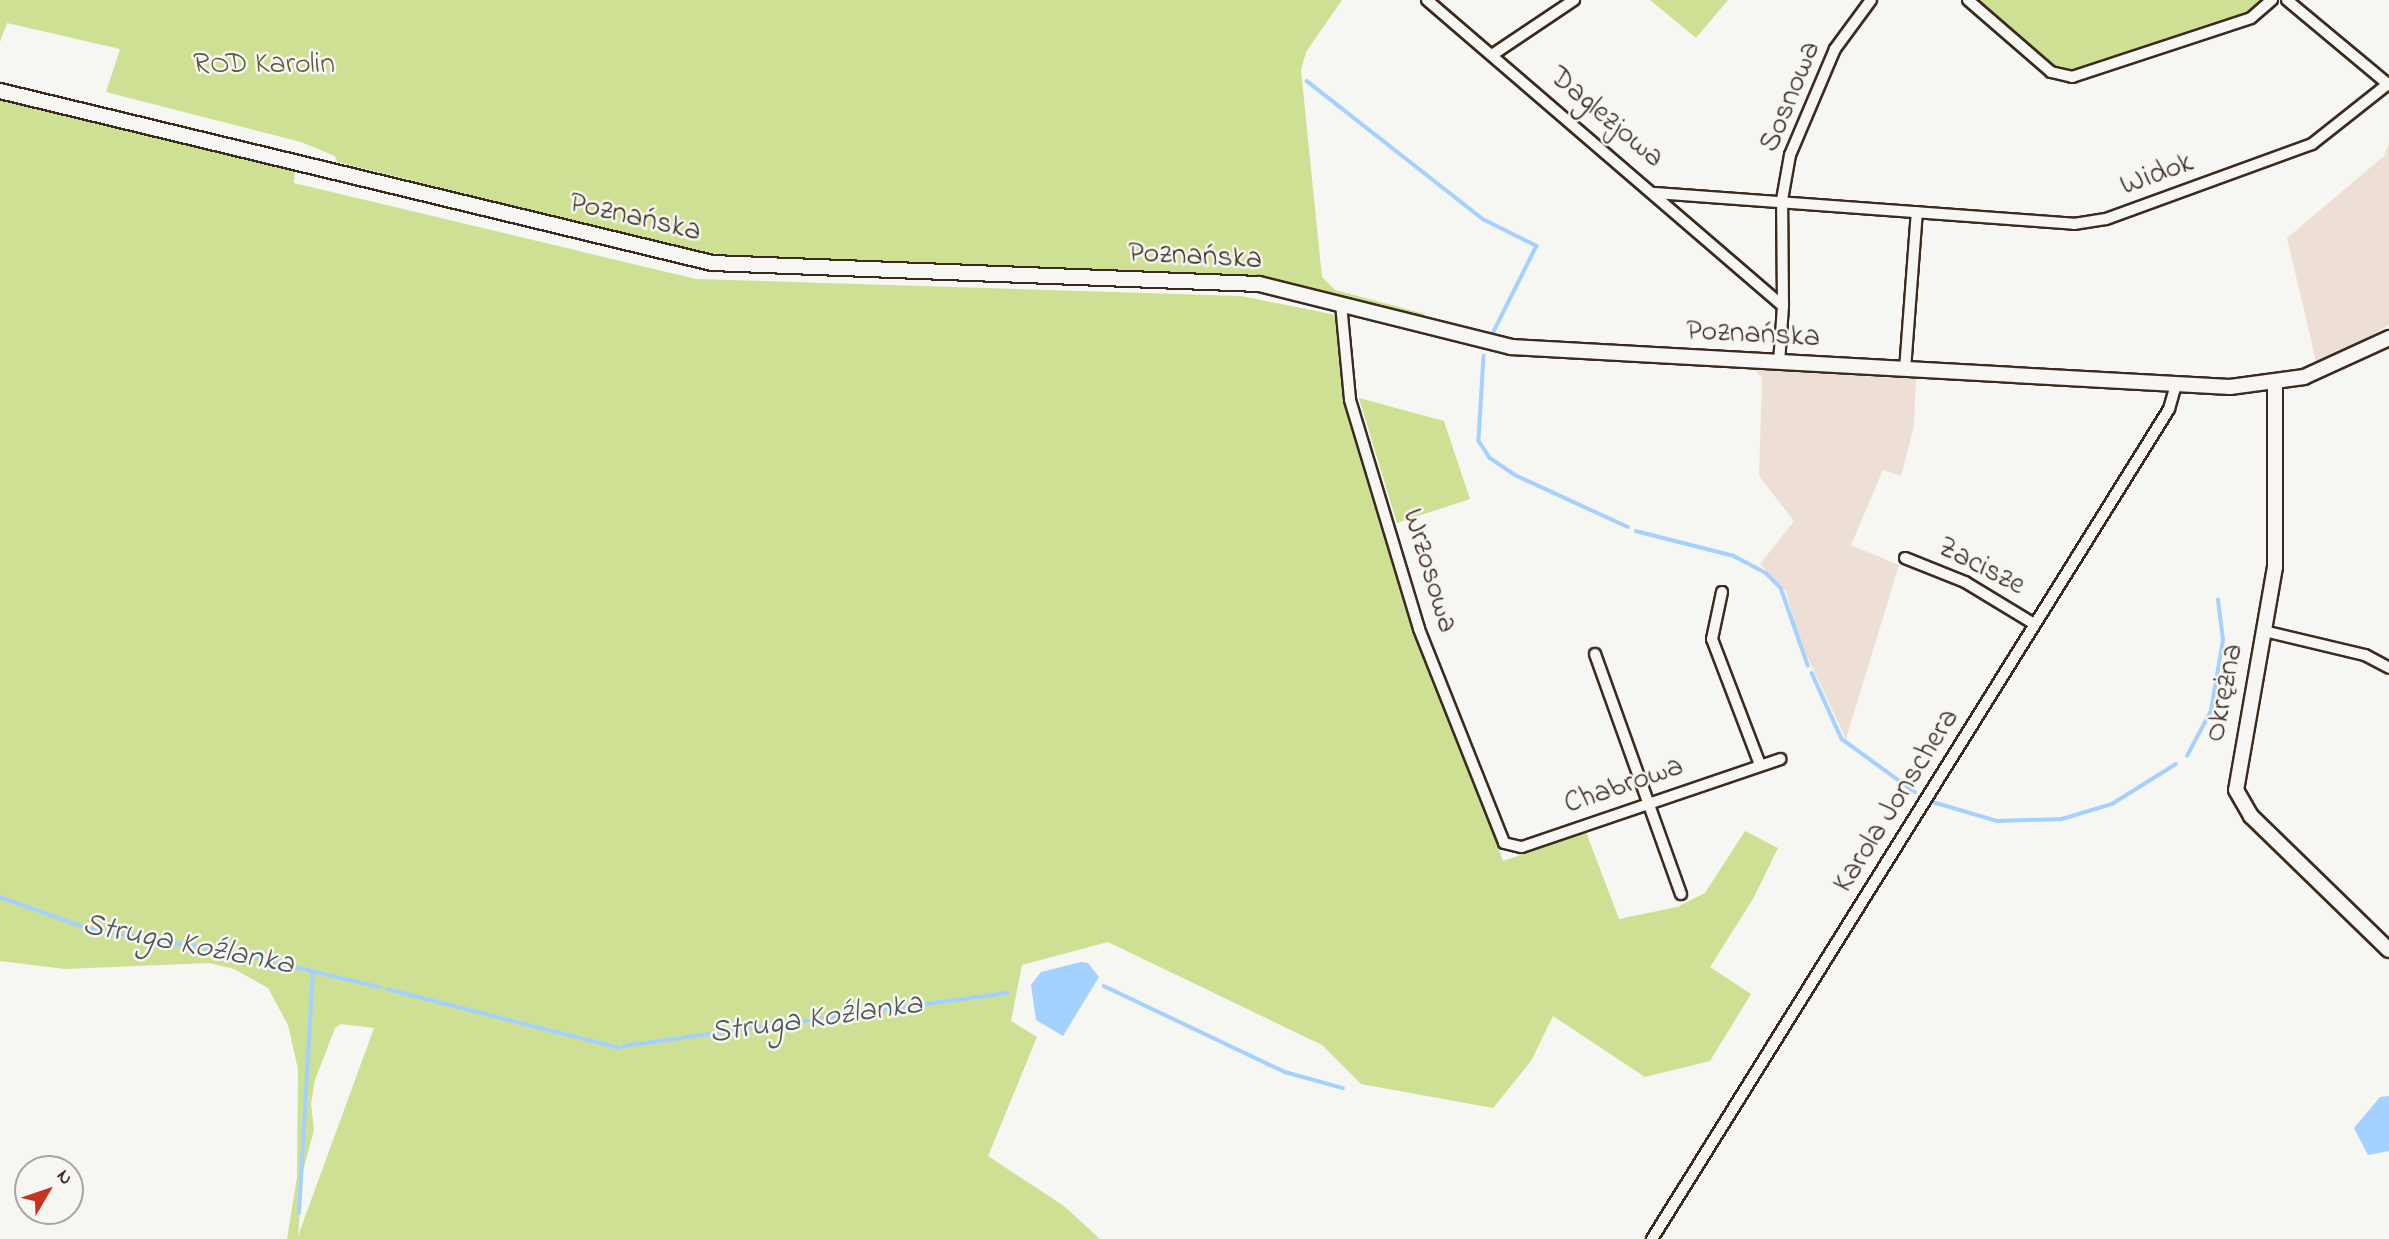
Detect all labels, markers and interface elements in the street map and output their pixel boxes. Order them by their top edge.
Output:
street label: Sosnowa [1753,36,1829,158]
park label: ROD Karolin [193,47,335,83]
street label: Daglezjowa [1541,60,1671,176]
street label: Widok [2116,145,2198,205]
street label: Poznańska [566,185,704,251]
street label: Poznańska [1127,236,1263,278]
street label: Poznańska [1685,314,1821,356]
street label: Wrzosowa [1393,505,1465,637]
street label: Zacisze [1931,530,2031,604]
street label: Okrężna [2198,641,2252,745]
street label: Karola Jonschera [1826,702,1968,900]
street label: Chabrowa [1560,749,1688,823]
water label: Struga Koźlanka [79,907,297,985]
water label: Struga Koźlanka [707,986,925,1054]
north arrow [14,1155,84,1225]
text: N [50,1164,79,1191]

